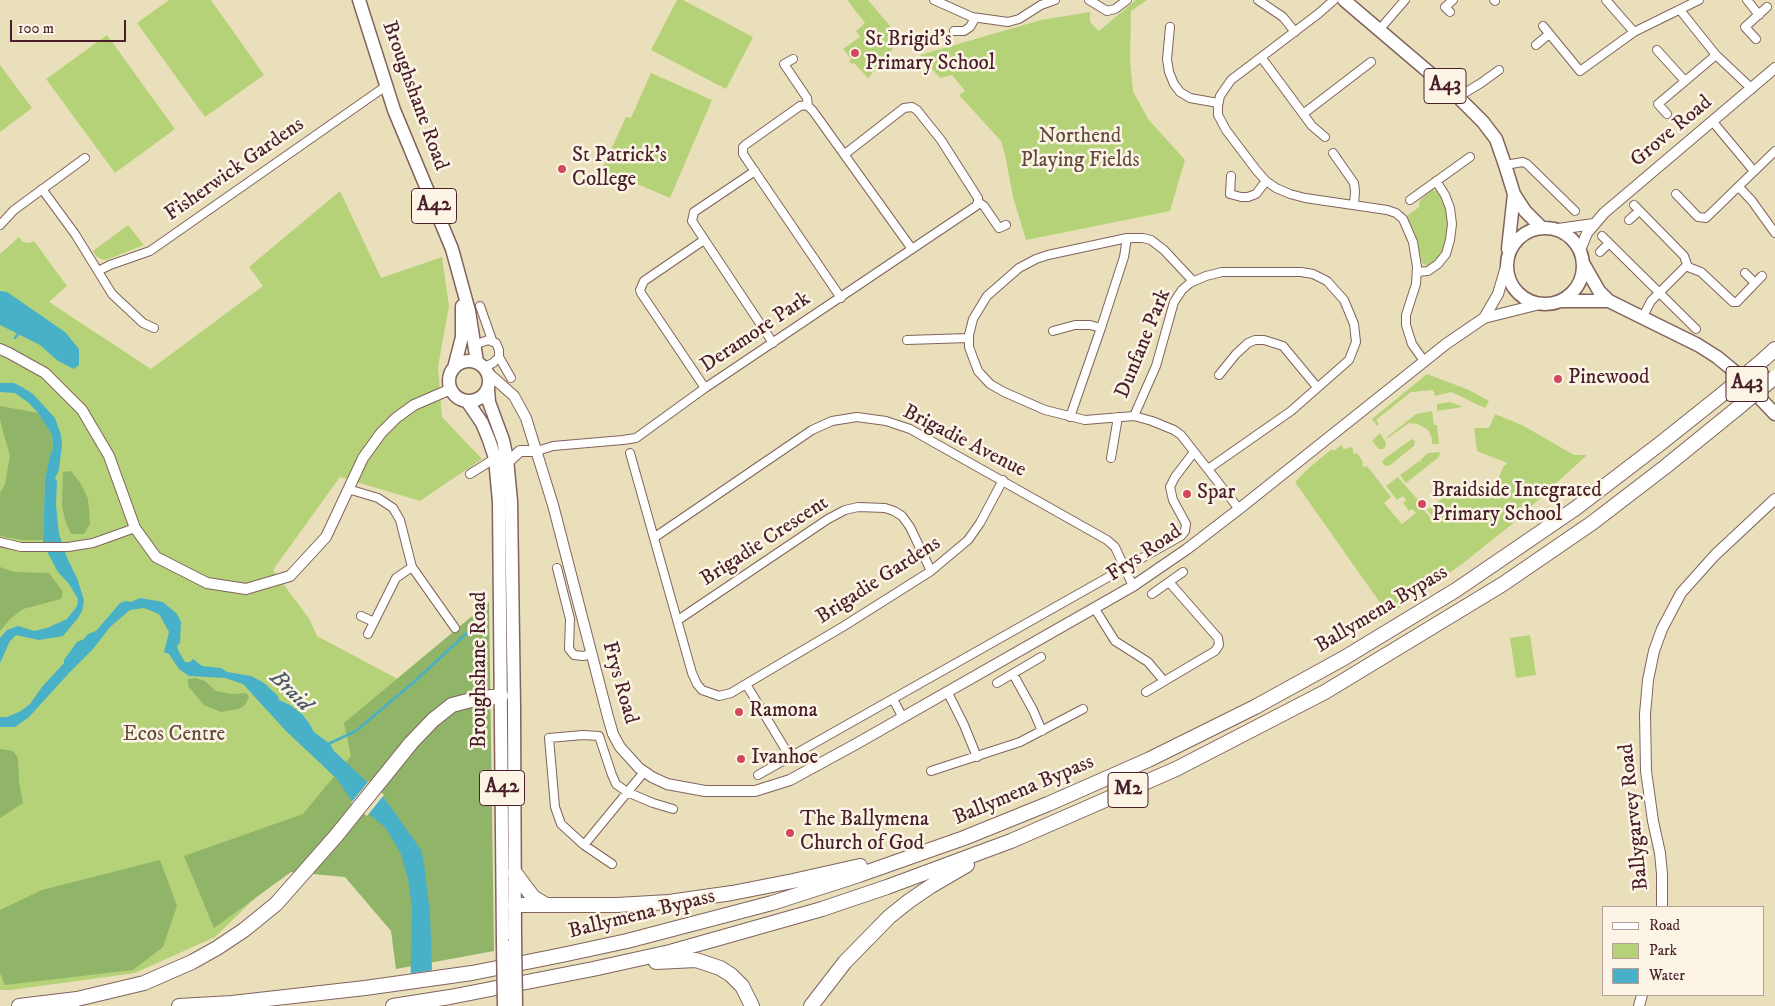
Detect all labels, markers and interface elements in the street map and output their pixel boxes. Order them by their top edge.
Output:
scale bar [12,10,129,42]
street label: Broughshane Road [375,18,453,174]
text: 100 m [18,19,54,38]
place label: St Brigid's Primary School [865,28,995,78]
marker: St Brigid's Primary School [849,47,861,59]
road number: A43 [1424,68,1466,104]
street label: Grove Road [1626,91,1718,173]
street label: Fisherwick Gardens [161,113,309,227]
park label: Northend Playing Fields [1020,125,1140,175]
place label: St Patrick's College [572,144,667,194]
marker: St Patrick's College [556,163,568,175]
road number: A42 [412,188,456,224]
street label: Dunfane Park [1111,286,1177,402]
street label: Deramore Park [696,287,816,379]
place label: Pinewood [1568,366,1649,392]
road number: A43 [1726,366,1768,402]
marker: Pinewood [1552,373,1564,385]
street label: Brigadie Avenue [898,400,1030,484]
place label: Braidside Integrated Primary School [1432,479,1602,529]
place label: Spar [1197,481,1235,507]
marker: Spar [1181,488,1193,500]
street label: Brigadie Crescent [696,491,834,593]
marker: Braidside Integrated Primary School [1416,498,1428,510]
street label: Frys Road [1103,520,1187,588]
street label: Brigadie Gardens [812,531,946,631]
street label: Ballymena Bypass [1311,561,1453,659]
street label: Broughshane Road [468,591,494,749]
street label: Frys Road [595,639,643,727]
water label: Braid [264,666,316,718]
place label: Ramona [749,699,818,725]
marker: Ramona [733,706,745,718]
park label: Ecos Centre [123,723,225,749]
street label: Ballygarvey Road [1615,742,1655,892]
place label: Ivanhoe [751,746,818,772]
street label: Ballymena Bypass [950,750,1098,832]
marker: Ivanhoe [735,753,747,765]
road number: A42 [480,770,524,806]
road number: M2 [1108,772,1148,808]
place label: The Ballymena Church of God [800,808,929,858]
marker: The Ballymena Church of God [784,827,796,839]
street label: Ballymena Bypass [566,885,718,945]
legend [1602,906,1765,996]
text: Road [1649,916,1680,935]
text: Park [1649,941,1677,960]
text: Water [1649,966,1685,985]

